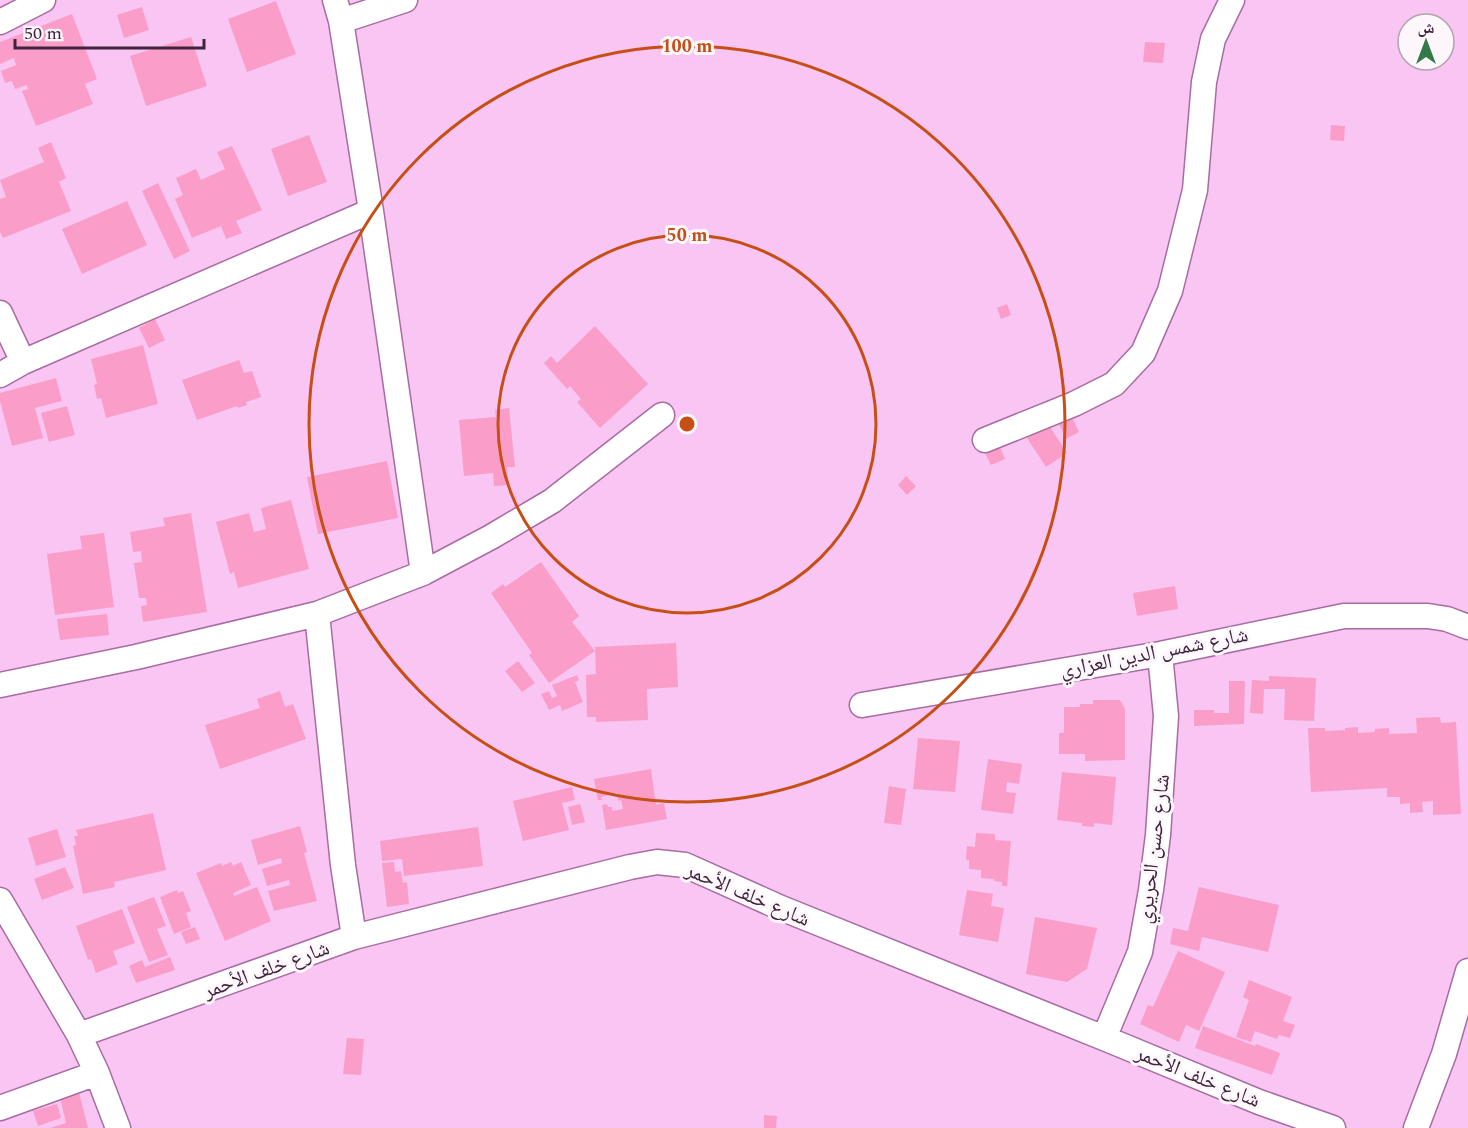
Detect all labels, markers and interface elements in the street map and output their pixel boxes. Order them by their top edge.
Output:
scale bar [15,12,204,50]
north arrow [1396,12,1456,72]
text: ش [1418,16,1435,40]
text: 50 m [24,20,62,47]
text: 100 m [661,33,713,60]
text: 50 m [667,222,707,249]
centre of rings [677,414,697,434]
street label: شارع شمس الدين العزاري [1057,619,1251,687]
street label: شارع حسن الحريري [1129,772,1179,926]
street label: شارع خلف الأحمر [679,854,815,936]
street label: شارع خلف الأحمر [198,932,334,1008]
street label: شارع خلف الأحمر [1129,1037,1265,1117]

